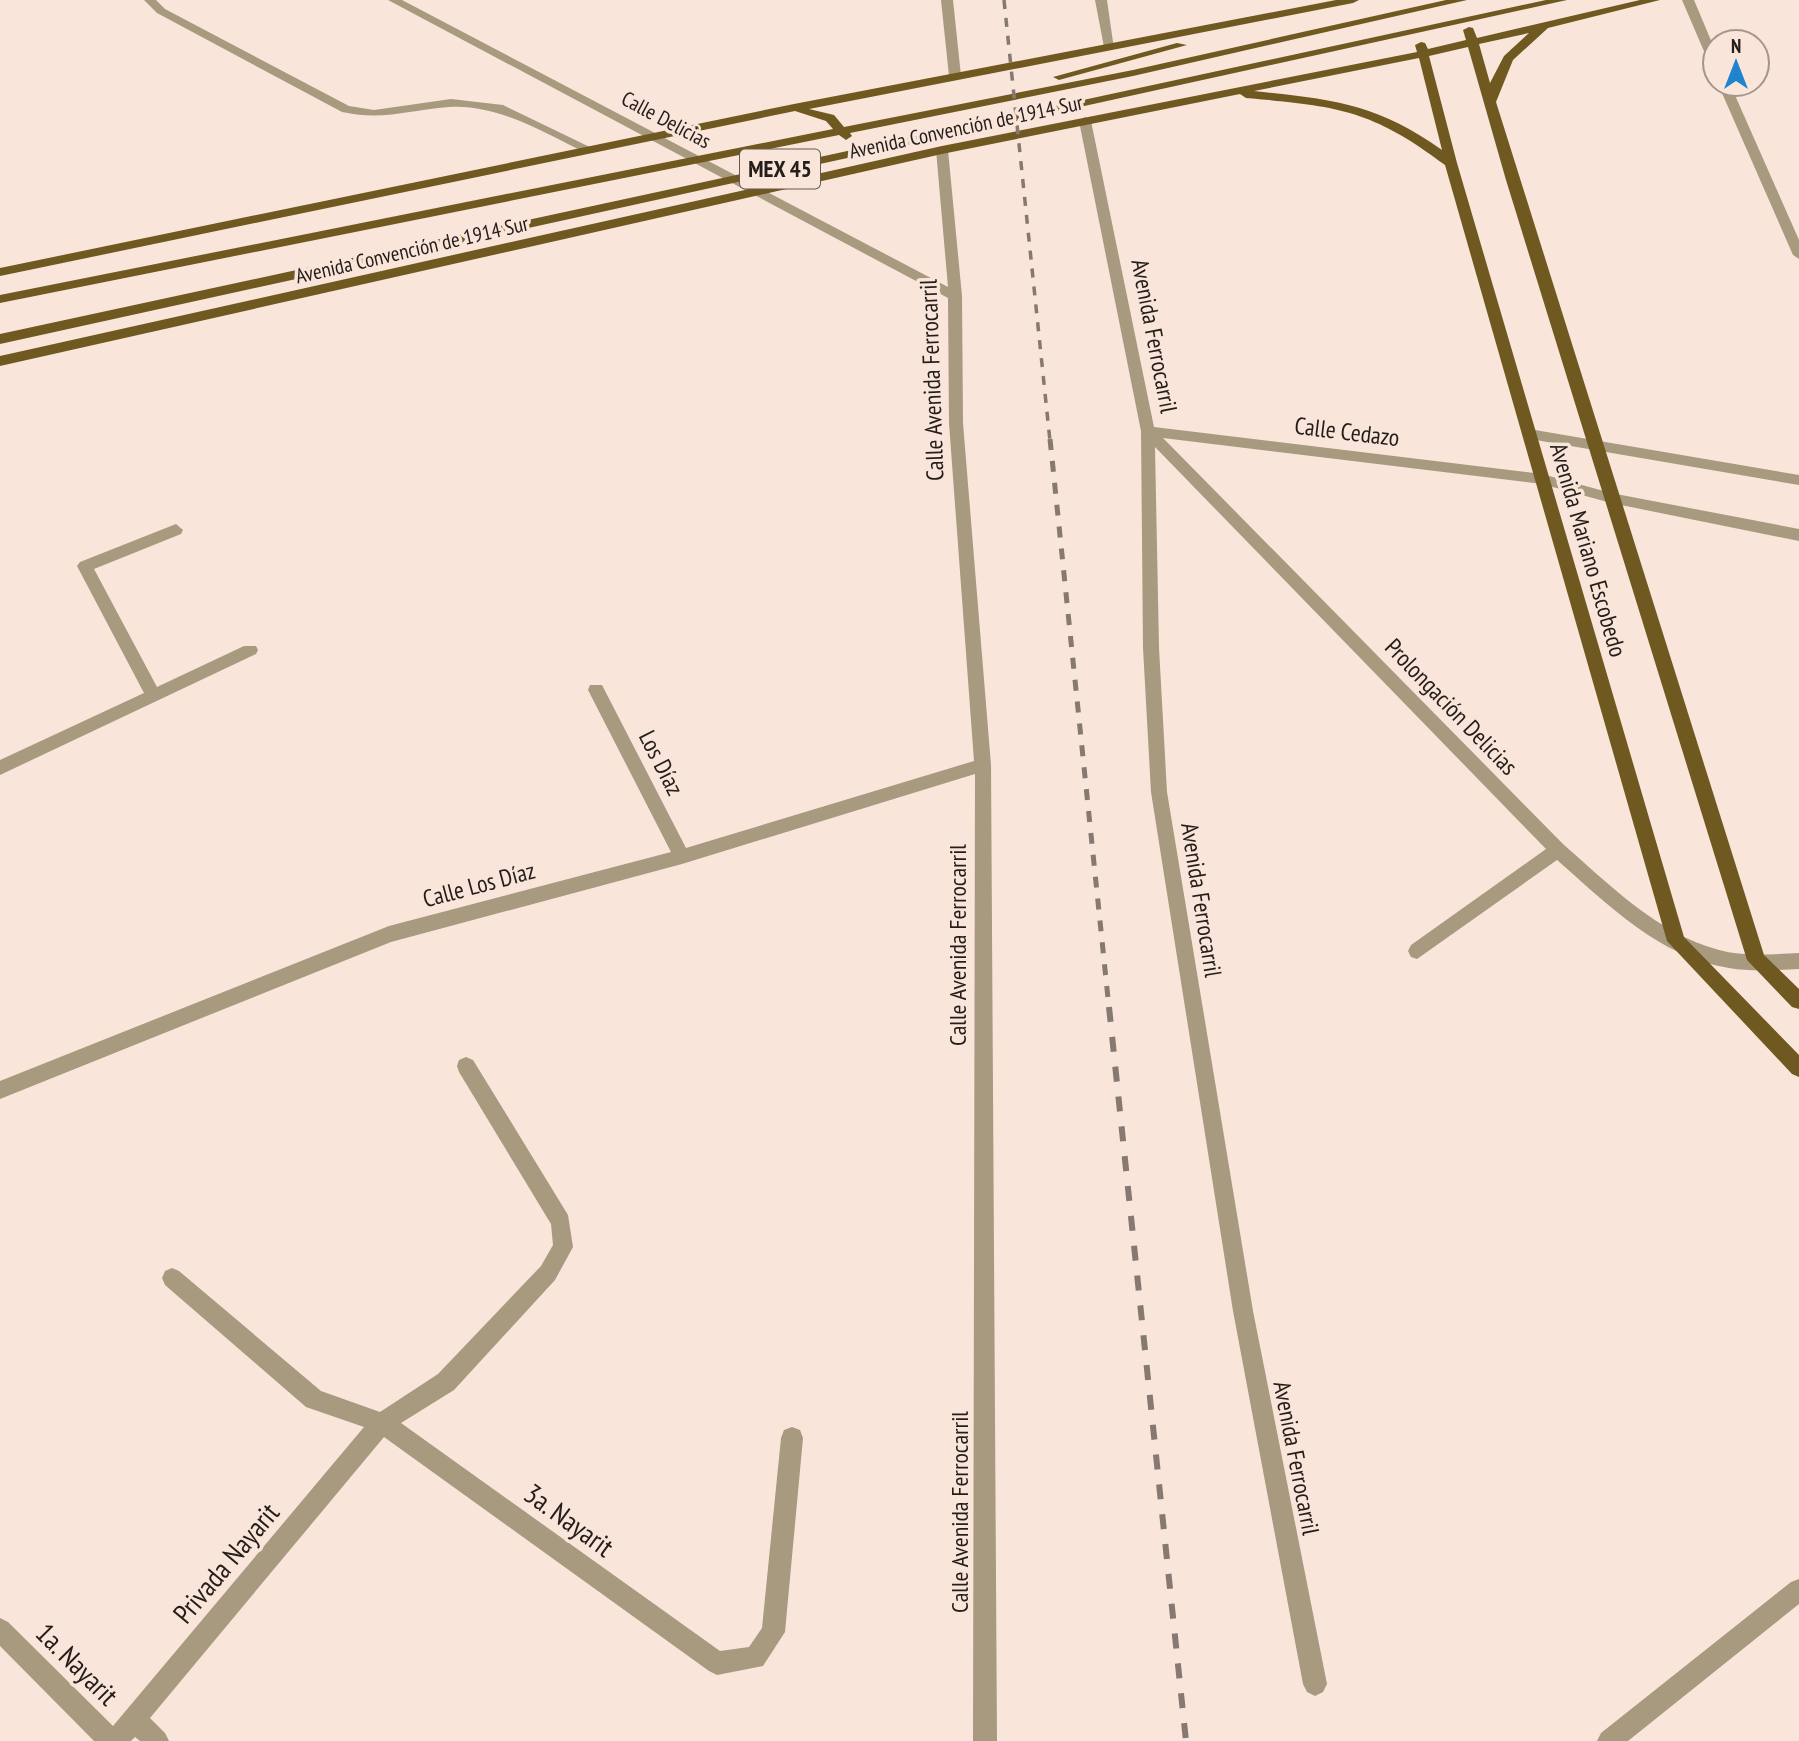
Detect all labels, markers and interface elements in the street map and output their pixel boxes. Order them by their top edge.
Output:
north arrow [1701,28,1771,98]
text: N [1731,34,1741,58]
street label: Calle Delicias [617,85,716,154]
street label: Avenida Convención de 1914 Sur [847,88,1085,164]
road number: MEX 45 [740,150,820,188]
street label: Avenida Convención de 1914 Sur [293,210,531,289]
street label: Avenida Ferrocarril [1124,256,1185,416]
street label: Calle Avenida Ferrocarril [912,278,951,481]
street label: Calle Cedazo [1293,410,1401,453]
street label: Avenida Mariano Escobedo [1543,439,1634,660]
street label: Prolongación Delicias [1378,632,1524,781]
street label: Los Díaz [632,725,691,800]
street label: Avenida Ferrocarril [1174,820,1229,980]
street label: Calle Avenida Ferrocarril [942,844,973,1046]
street label: Calle Los Díaz [419,855,538,914]
street label: Avenida Ferrocarril [1266,1378,1327,1538]
street label: Calle Avenida Ferrocarril [944,1411,975,1613]
street label: 3a. Nayarit [517,1475,622,1565]
street label: Privada Nayarit [164,1494,287,1631]
street label: 1a. Nayarit [28,1614,127,1713]

